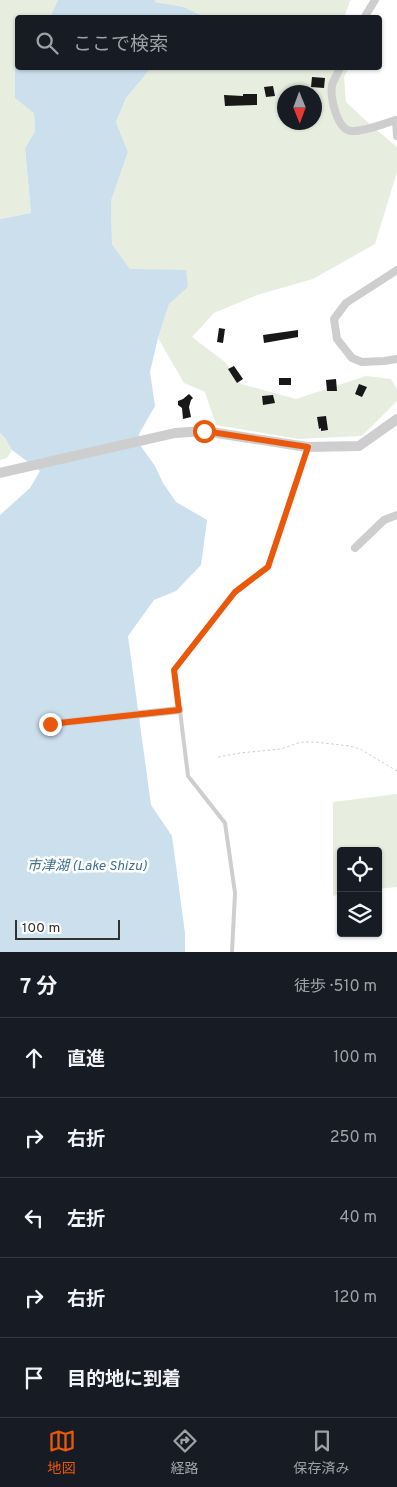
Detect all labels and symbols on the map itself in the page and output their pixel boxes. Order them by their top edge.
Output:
north arrow [277,85,322,130]
route start [193,420,216,443]
route end [39,713,62,736]
water label: 市津湖 (Lake Shizu) [27,858,147,875]
scale bar [15,917,120,940]

